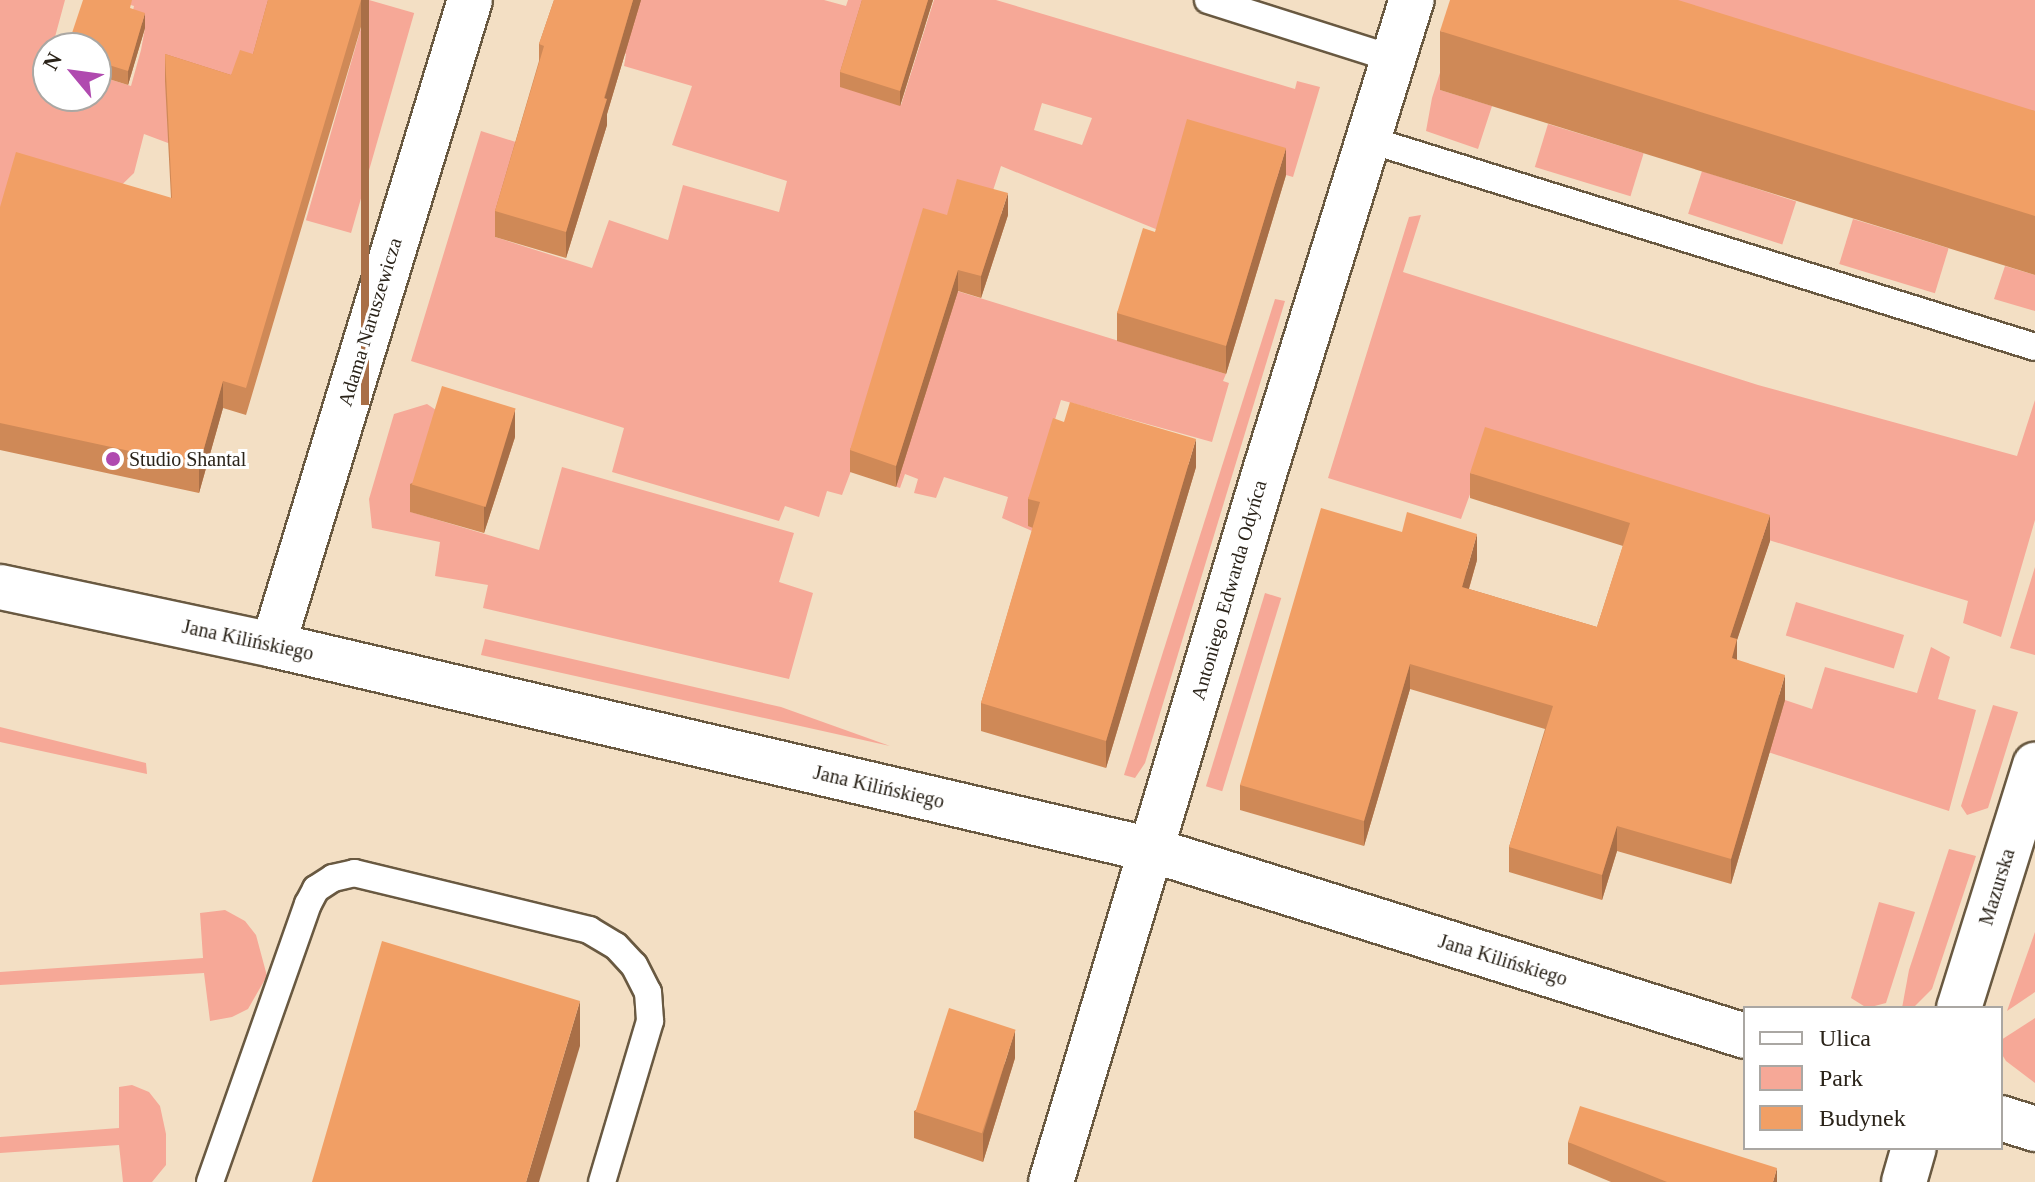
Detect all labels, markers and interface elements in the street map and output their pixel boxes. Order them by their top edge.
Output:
north arrow [32,32,112,112]
text: N [38,48,67,74]
street label: Adama Naruszewicza [333,235,407,409]
place label: Studio Shantal [129,447,246,471]
marker: Studio Shantal [104,450,122,468]
street label: Antoniego Edwarda Odyńca [1186,477,1272,703]
street label: Jana Kilińskiego [180,614,316,666]
street label: Jana Kilińskiego [811,760,947,814]
street label: Mazurska [1974,846,2020,928]
street label: Jana Kilińskiego [1435,929,1571,991]
legend [1743,1006,2003,1150]
text: Ulica [1819,1025,1871,1051]
text: Park [1819,1065,1863,1091]
text: Budynek [1819,1105,1906,1131]

